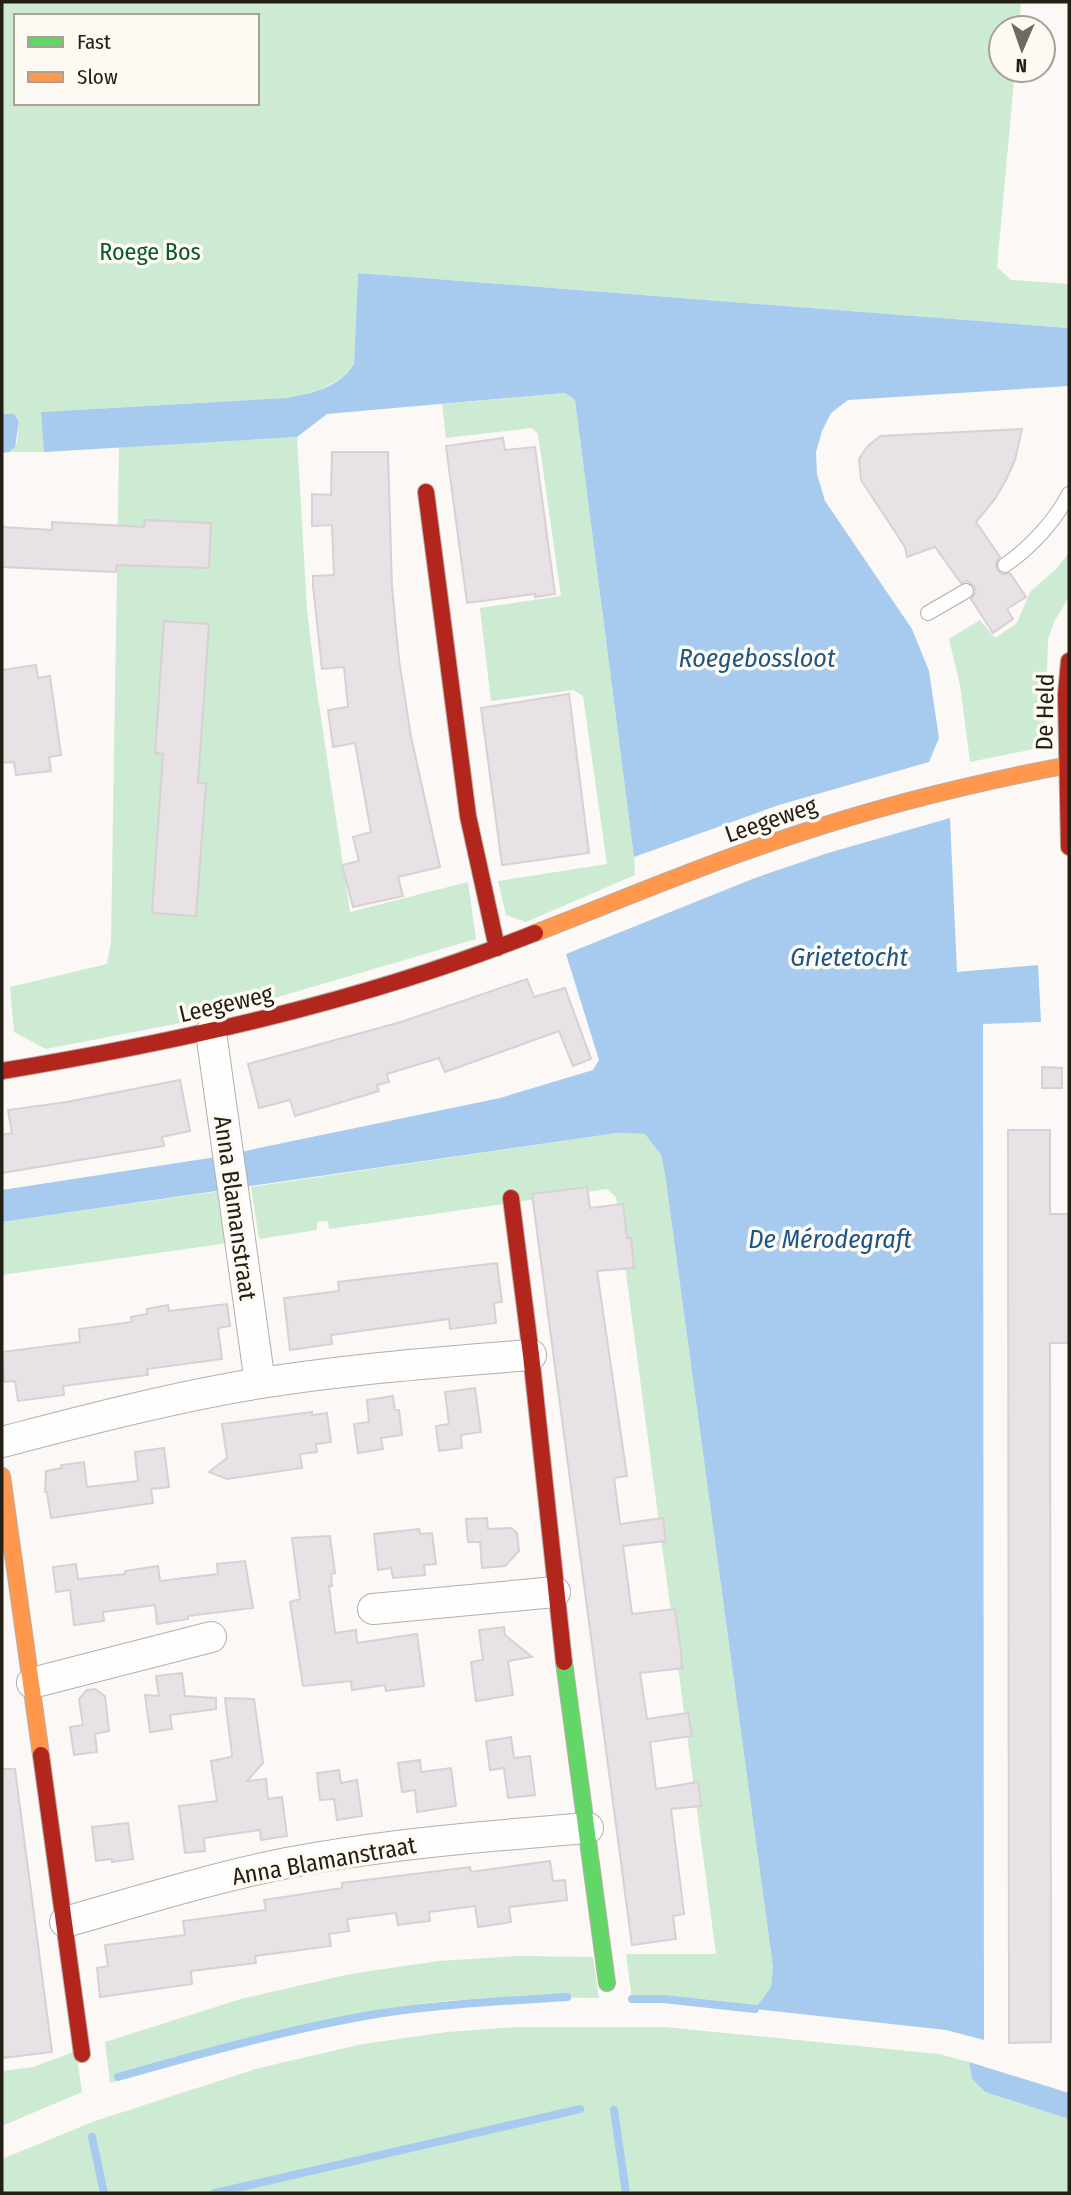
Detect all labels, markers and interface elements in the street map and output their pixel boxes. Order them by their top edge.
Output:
legend [14,14,259,105]
north arrow [987,14,1057,84]
text: Fast [77,29,111,55]
text: N [1015,54,1028,77]
text: Slow [77,64,118,90]
park label: Roege Bos [99,238,201,266]
water label: Roegebossloot [679,643,836,674]
street label: De Held [1030,673,1060,751]
street label: Leegeweg [721,791,821,849]
water label: Grietetocht [790,942,908,973]
street label: Leegeweg [176,979,276,1028]
street label: Anna Blamanstraat [208,1114,262,1302]
water label: De Mérodegraft [748,1224,912,1255]
street label: Anna Blamanstraat [230,1831,418,1891]

